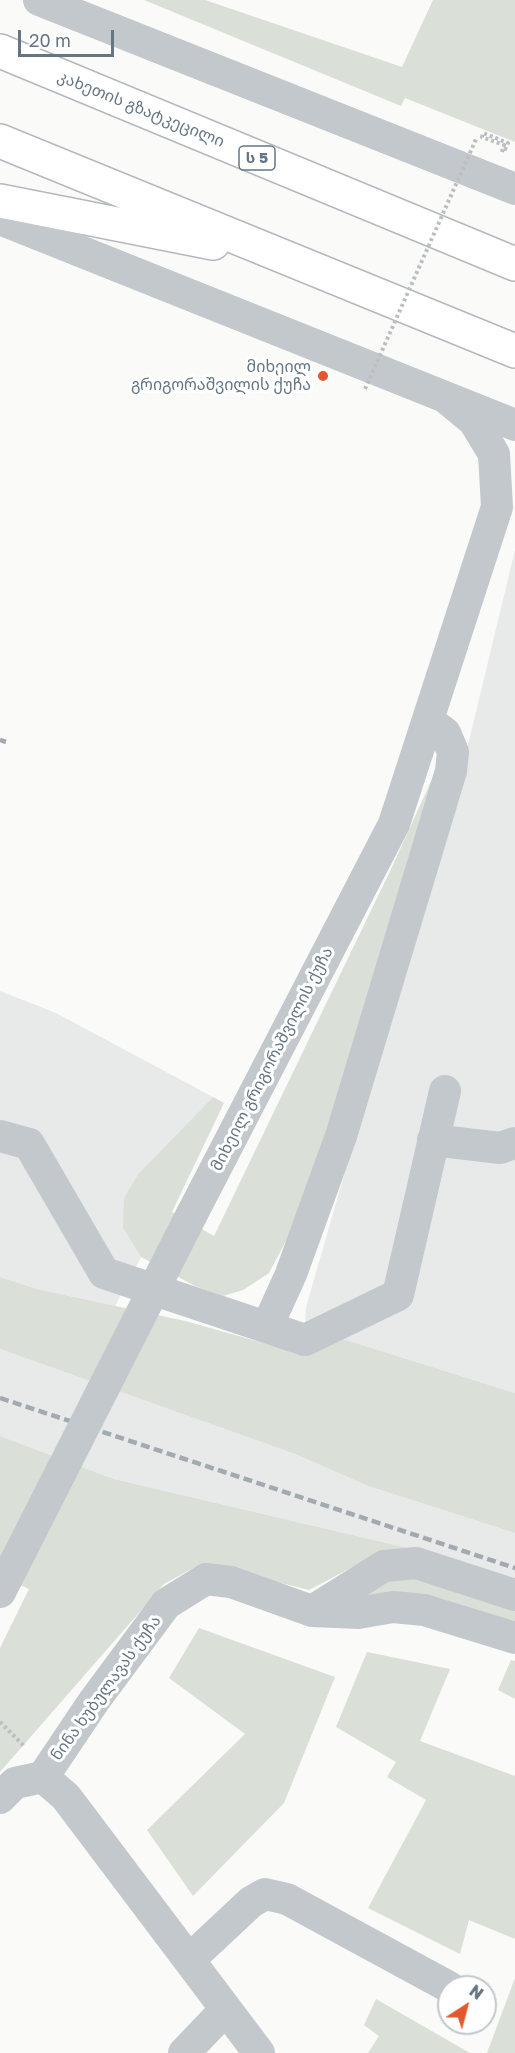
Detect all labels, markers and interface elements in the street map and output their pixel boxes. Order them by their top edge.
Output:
scale bar [21,18,117,56]
text: 20 m [29,29,71,51]
street label: კახეთის გზატკეცილი [55,67,227,151]
road number: ს 5 [239,146,275,170]
place label: მიხეილ გრიგორაშვილის ქუჩა [131,357,311,395]
marker: მიხეილ გრიგორაშვილის ქუჩა [316,369,330,383]
street label: მიხეილ გრიგორაშვილის ქუჩა [207,944,337,1174]
street label: ნინა ხუბულავას ქუჩა [47,1612,165,1764]
north arrow [437,1975,497,2035]
text: N [466,1980,487,2004]

